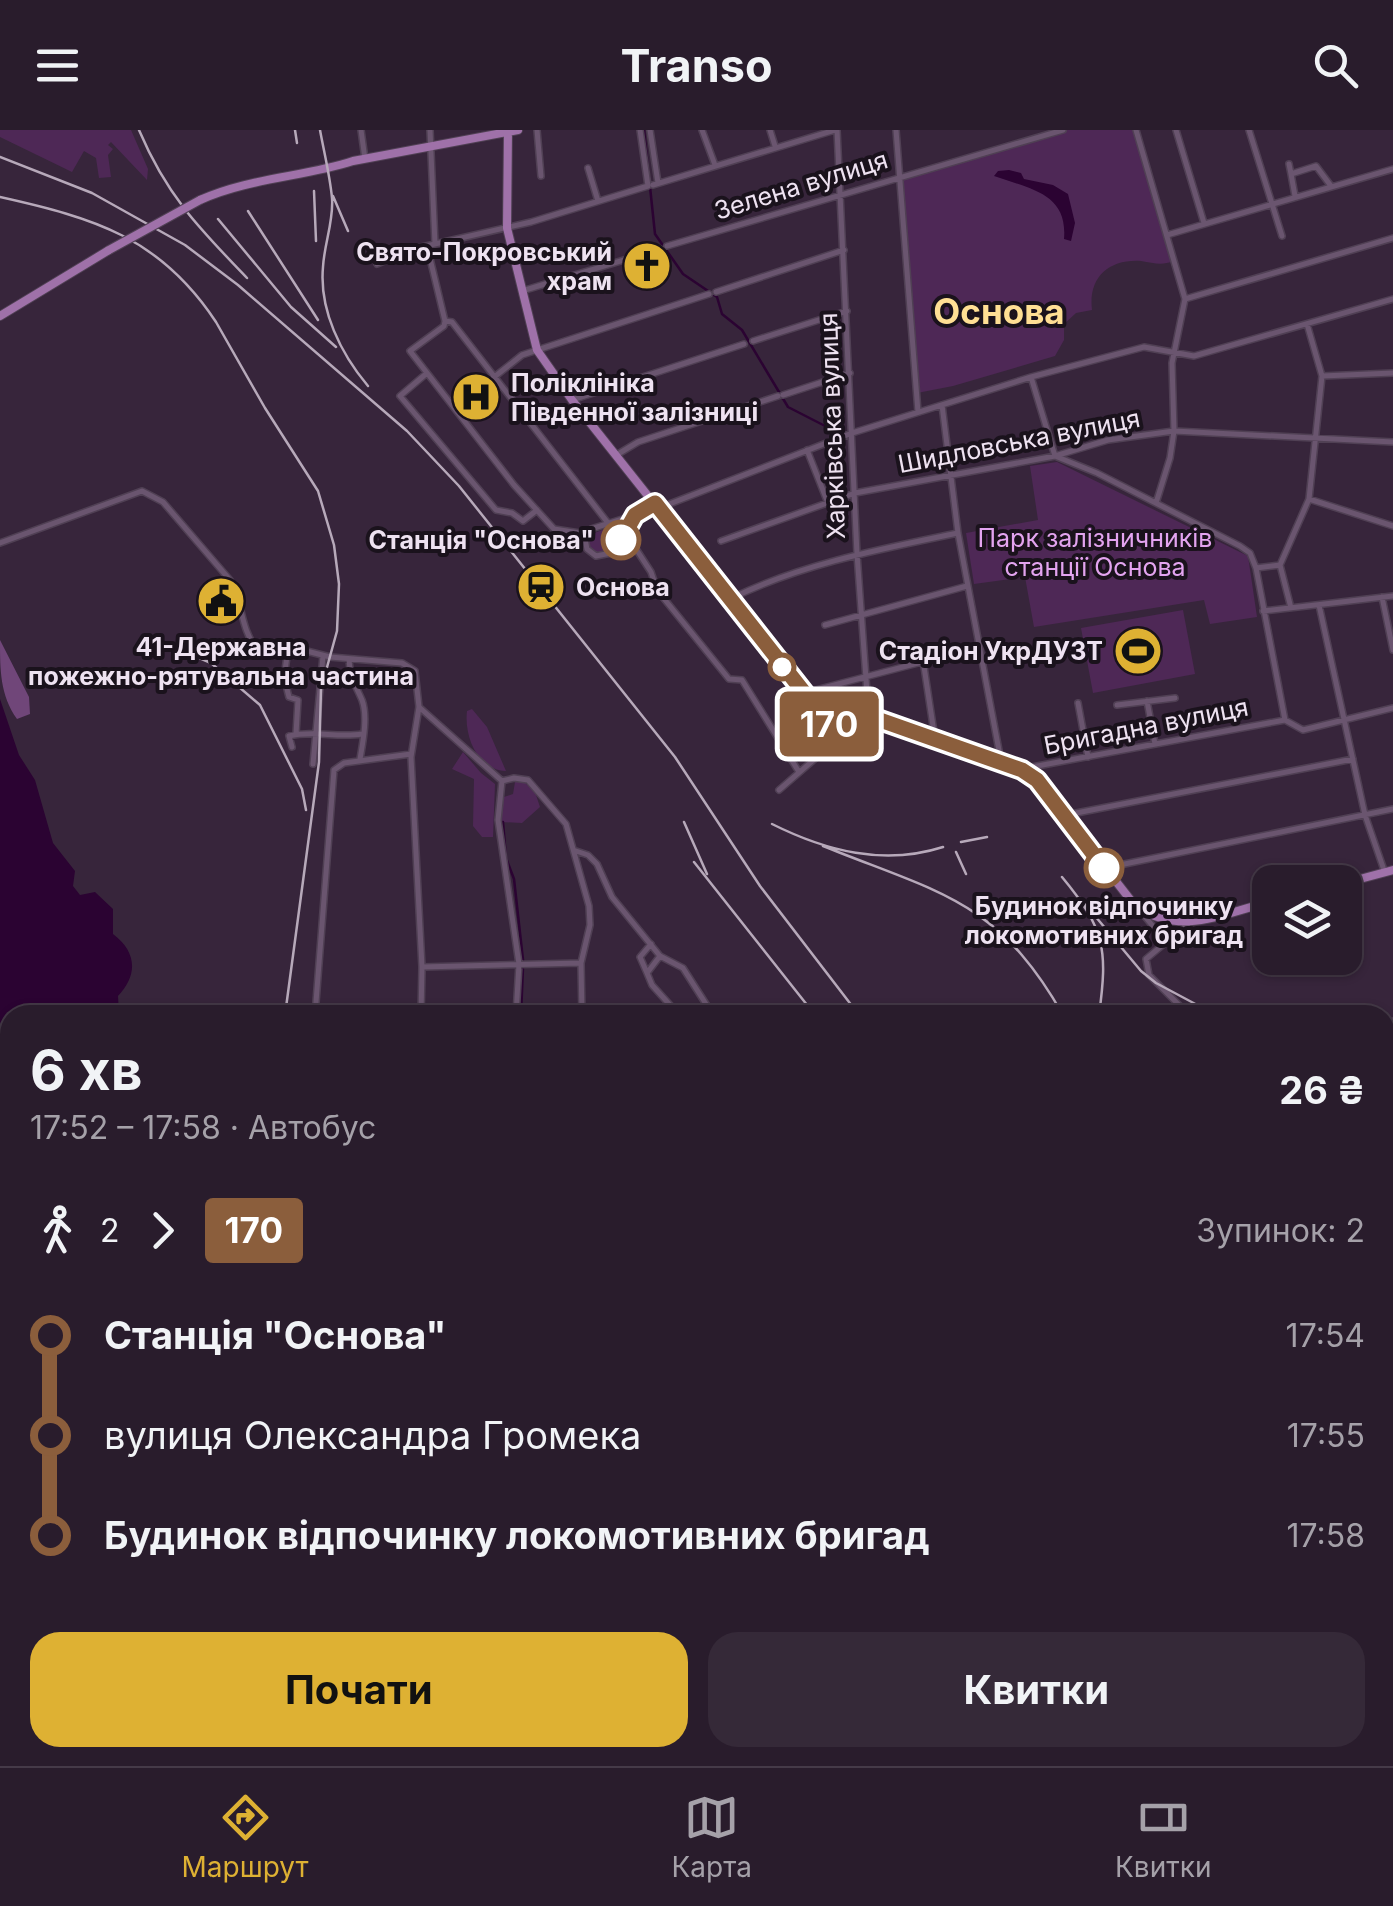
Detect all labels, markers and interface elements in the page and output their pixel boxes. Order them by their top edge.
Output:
icon: menu [30,38,85,93]
text: Transo [620,38,773,93]
icon: search [1308,38,1363,93]
street label: Зелена вулиця [711,144,891,226]
place label: Свято-Покровський храм [356,237,612,296]
church icon: Свято-Покровський храм [621,240,673,292]
district label: Основа [933,290,1065,332]
street label: Харківська вулиця [813,312,851,540]
place label: Поліклініка Південної залізниці [511,368,758,427]
hospital icon: Поліклініка Південної залізниці [450,371,502,423]
street label: Шидловська вулиця [896,403,1142,479]
marker: Станція "Основа" [602,521,640,559]
park label: Парк залізничників станції Основа [978,523,1213,582]
place label: Станція "Основа" [369,525,594,555]
station icon: Основа [515,561,567,613]
place label: Основа [576,572,670,602]
public building icon: 41-Державна пожежно-рятувальна частина [195,575,247,627]
sports icon: Стадіон УкрДУЗТ [1112,625,1164,677]
place label: 41-Державна пожежно-рятувальна частина [28,632,414,691]
place label: Стадіон УкрДУЗТ [879,636,1103,666]
unlabelled marker [769,654,795,680]
street label: Бригадна вулиця [1041,691,1251,761]
line badge: 170 [772,692,886,756]
text: 170 [800,703,858,745]
marker: Будинок відпочинку локомотивних бригад [1085,849,1123,887]
map controls [1252,865,1362,975]
button: layers [1252,865,1362,975]
place label: Будинок відпочинку локомотивних бригад [965,891,1243,950]
text: 6 хв [30,1037,142,1103]
text: 26 ₴ [1279,1067,1365,1113]
text: 17:52 – 17:58 · Автобус [30,1108,376,1147]
icon: walk [30,1203,85,1258]
icon: forward [135,1203,190,1258]
text: 170 [225,1209,283,1251]
text: 2 [100,1211,120,1250]
text: Зупинок: 2 [1196,1211,1365,1250]
text: Станція "Основа" [104,1312,447,1358]
text: 17:54 [1286,1316,1365,1355]
text: вулиця Олександра Громека [104,1412,641,1458]
text: 17:55 [1287,1416,1365,1455]
text: Будинок відпочинку локомотивних бригад [104,1512,930,1558]
text: 17:58 [1286,1516,1365,1555]
button: Почати [30,1632,688,1747]
button: Квитки [708,1632,1365,1747]
tab: Маршрут [182,1790,309,1884]
tab: Карта [672,1790,752,1884]
tab: Квитки [1115,1790,1211,1884]

